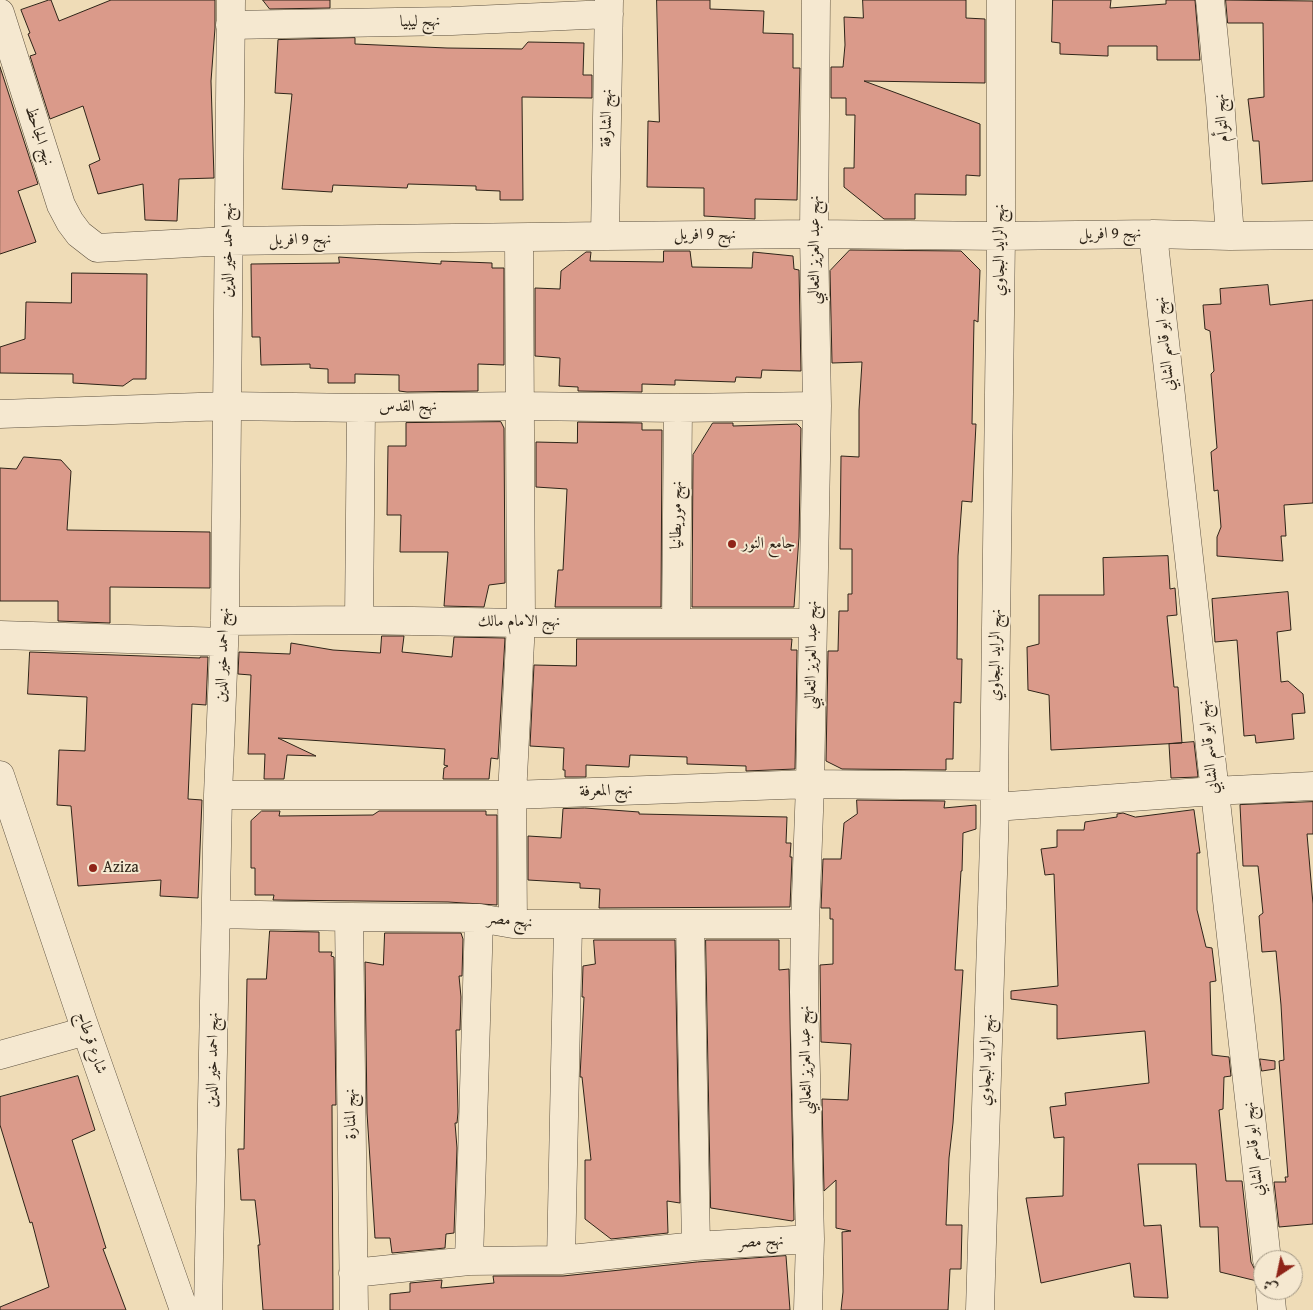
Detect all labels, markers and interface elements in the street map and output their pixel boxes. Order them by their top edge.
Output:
street label: نهج ليبيا [400,12,440,32]
street label: نهج الشارقة [597,89,617,147]
street label: نهج التوأم [1210,93,1234,143]
street label: نهج الجاحظ [20,104,58,168]
street label: نهج عبد العزيز الثعالبي [805,195,825,305]
street label: نهج احمد خير الدين [218,202,238,298]
street label: نهج الرايد البجاوي [990,204,1010,296]
street label: نهج 9 افريل [1079,224,1141,244]
street label: نهج 9 افريل [674,225,736,245]
street label: نهج 9 افريل [269,230,331,250]
street label: نهج ابو قاسم الشابي [1150,296,1180,392]
street label: نهج القدس [379,397,437,417]
street label: نهج موريطانيا [667,481,687,549]
place label: جامع النور [742,534,795,554]
marker: جامع النور [726,538,738,550]
street label: نهج عبد العزيز الثعالبي [801,600,823,710]
street label: نهج احمد خير الدين [212,607,234,703]
street label: نهج الرايد البجاوي [986,609,1006,701]
street label: نهج الامام مالك [478,612,560,632]
street label: نهج ابو قاسم الشابي [1194,699,1224,795]
street label: نهج المعرفة [579,780,633,802]
place label: Aziza [103,858,139,878]
marker: Aziza [87,862,99,874]
street label: نهج مصر [486,909,534,933]
street label: نهج عبد العزيز الثعالبي [795,1005,817,1115]
street label: شارع قرطاج [71,1009,111,1077]
street label: نهج احمد خير الدين [203,1012,223,1108]
street label: نهج الرايد البجاوي [976,1014,998,1106]
street label: نهج المنارة [341,1088,361,1140]
street label: نهج ابو قاسم الشابي [1239,1101,1269,1197]
street label: نهج مصر [738,1231,784,1253]
north arrow [1253,1250,1303,1300]
text: ش [1259,1274,1282,1299]

